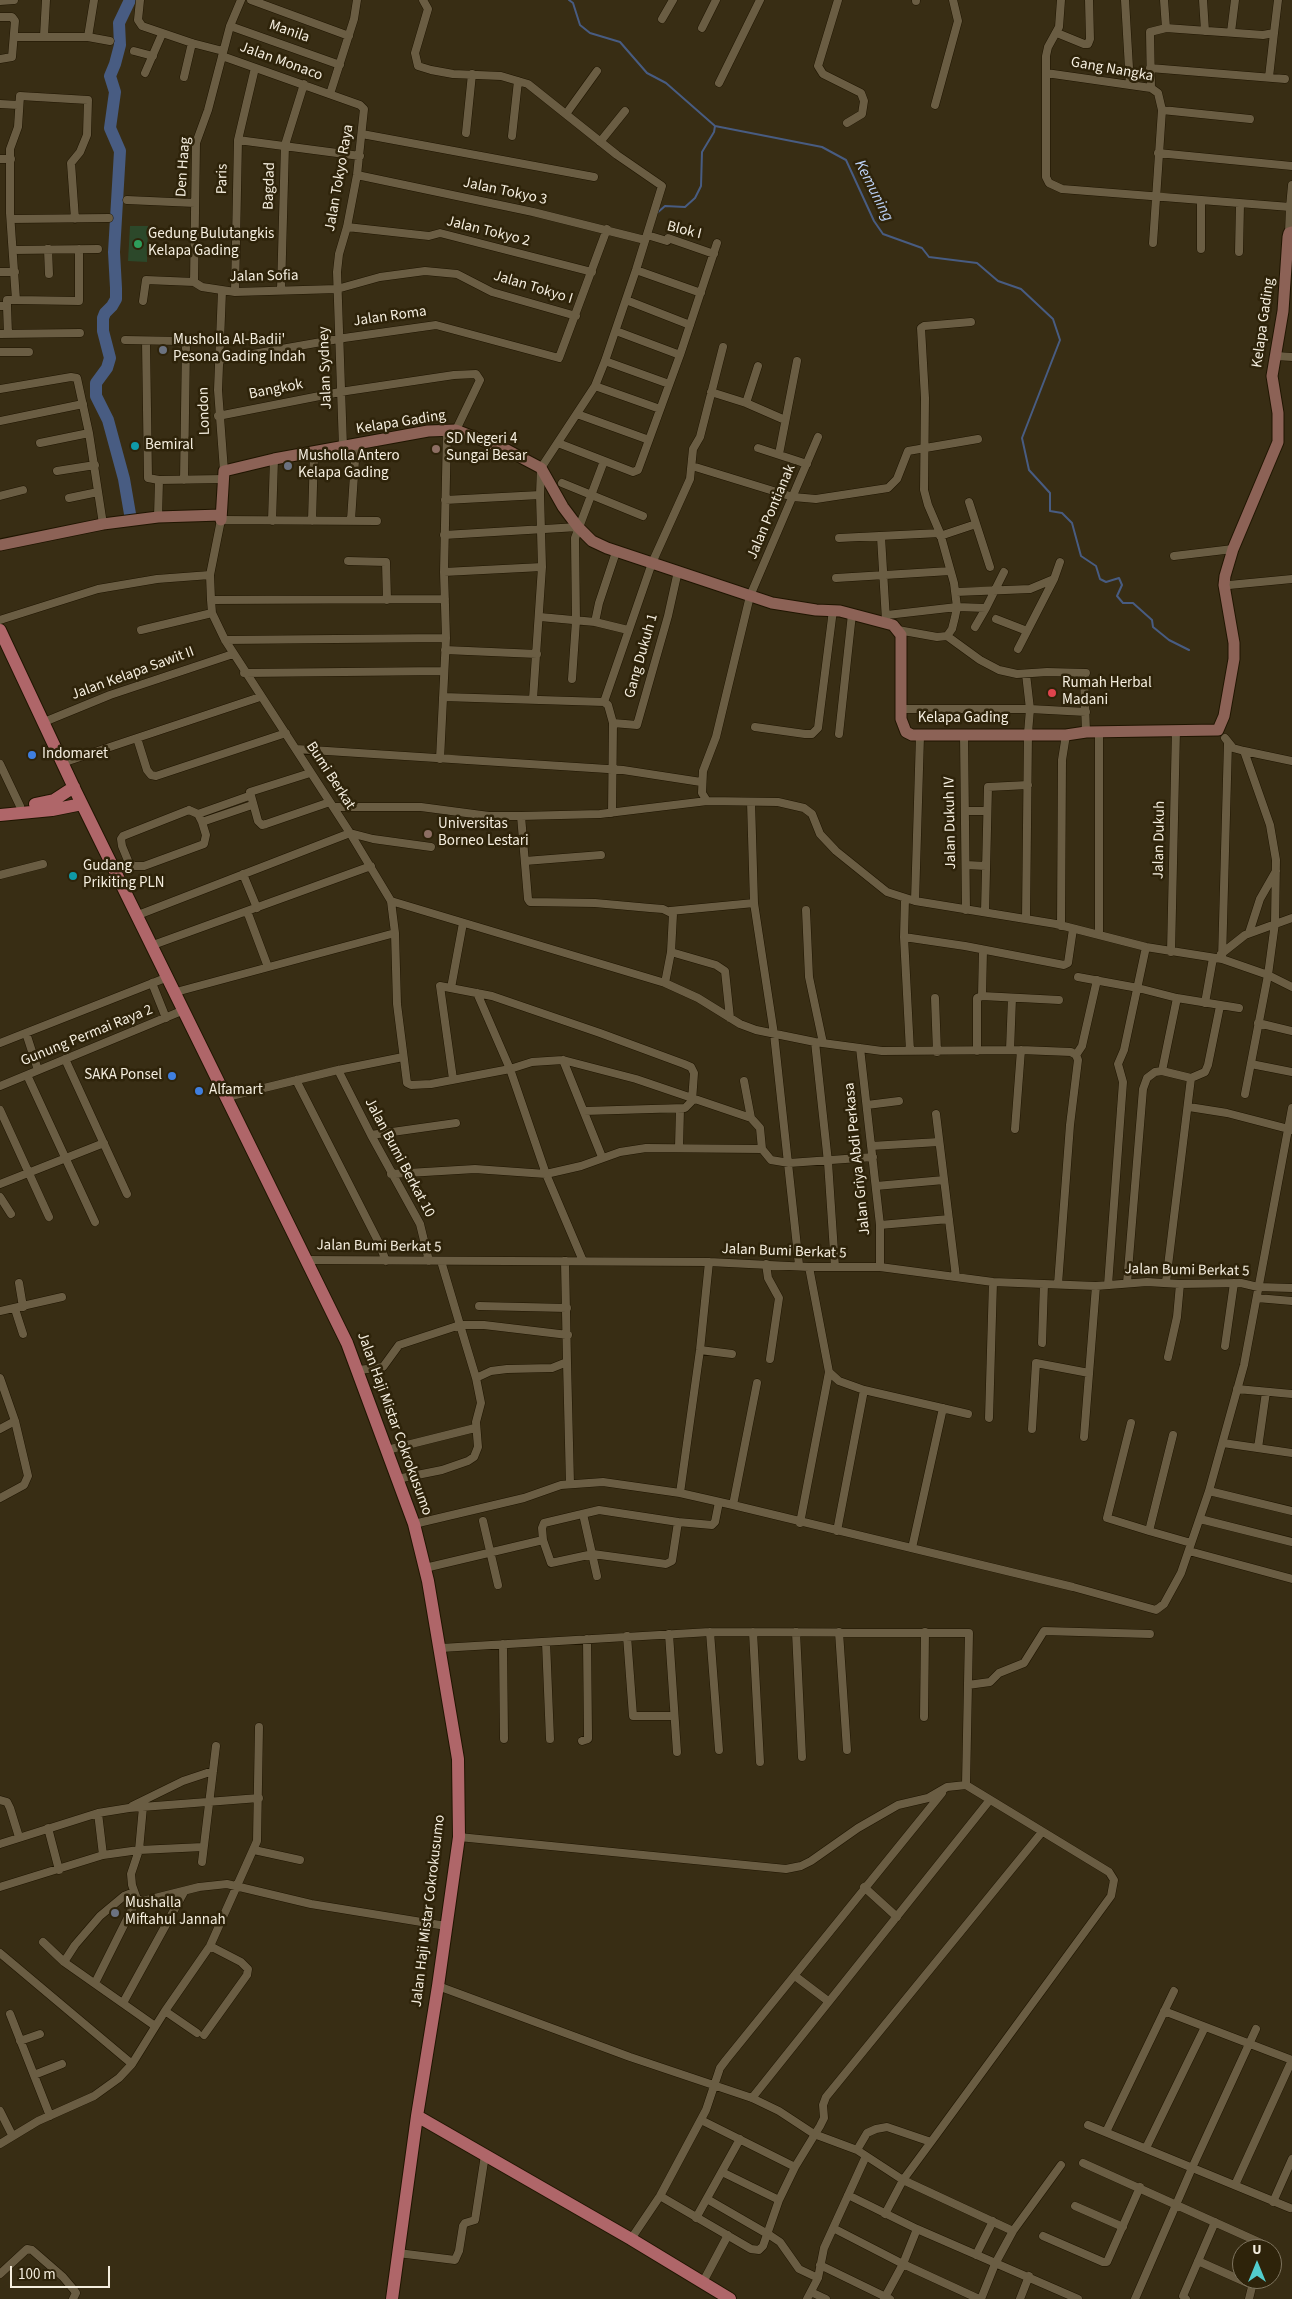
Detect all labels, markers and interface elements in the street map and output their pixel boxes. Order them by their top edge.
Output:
street label: Manila [266,17,312,47]
street label: Jalan Monaco [237,39,325,85]
street label: Gang Nangka [1069,54,1155,86]
street label: Jalan Tokyo Raya [322,123,358,233]
street label: Den Haag [173,136,195,198]
water label: Kemuning [849,157,897,225]
street label: Bagdad [260,162,280,210]
street label: Paris [214,164,232,194]
street label: Jalan Tokyo 3 [461,174,549,210]
street label: Jalan Tokyo 2 [444,213,532,251]
street label: Blok I [665,218,703,244]
place label: Gedung Bulutangkis Kelapa Gading [148,226,274,261]
marker: Gedung Bulutangkis Kelapa Gading [132,238,144,250]
street label: Jalan Sofia [229,267,299,287]
street label: Jalan Tokyo I [491,267,575,309]
street label: Kelapa Gading [1249,277,1279,369]
street label: Jalan Roma [352,303,428,331]
street label: Jalan Sydney [316,326,336,410]
place label: Musholla Al-Badii' Pesona Gading Indah [173,332,306,367]
marker: Musholla Al-Badii' Pesona Gading Indah [157,344,169,356]
street label: Bangkok [247,376,305,404]
street label: London [195,387,215,435]
street label: Kelapa Gading [355,407,447,439]
place label: SD Negeri 4 Sungai Besar [446,431,527,466]
place label: Bemiral [145,437,194,455]
marker: Bemiral [129,440,141,452]
marker: SD Negeri 4 Sungai Besar [430,443,442,455]
place label: Musholla Antero Kelapa Gading [298,448,400,483]
marker: Musholla Antero Kelapa Gading [282,460,294,472]
street label: Jalan Pontianak [744,462,800,562]
street label: Gang Dukuh 1 [621,612,663,700]
street label: Jalan Kelapa Sawit II [69,643,197,705]
place label: Rumah Herbal Madani [1062,675,1152,710]
marker: Rumah Herbal Madani [1046,687,1058,699]
street label: Kelapa Gading [918,710,1008,728]
street label: Bumi Berkat [301,739,359,813]
place label: Indomaret [42,746,108,764]
marker: Indomaret [26,749,38,761]
street label: Jalan Dukuh IV [941,776,961,870]
street label: Jalan Dukuh [1150,801,1170,879]
place label: Universitas Borneo Lestari [438,816,529,851]
marker: Universitas Borneo Lestari [422,828,434,840]
place label: Gudang Prikiting PLN [83,858,165,893]
marker: Gudang Prikiting PLN [67,870,79,882]
street label: Gunung Permai Raya 2 [18,1001,156,1071]
place label: SAKA Ponsel [84,1067,162,1085]
marker: SAKA Ponsel [166,1070,178,1082]
place label: Alfamart [209,1082,263,1100]
street label: Jalan Griya Abdi Perkasa [841,1082,875,1236]
marker: Alfamart [193,1085,205,1097]
street label: Jalan Bumi Berkat 10 [360,1095,438,1221]
street label: Jalan Bumi Berkat 5 [316,1237,442,1257]
street label: Jalan Bumi Berkat 5 [721,1241,847,1263]
street label: Jalan Bumi Berkat 5 [1124,1261,1250,1281]
street label: Jalan Haji Mistar Cokrokusumo [352,1330,436,1518]
street label: Jalan Haji Mistar Cokrokusumo [408,1814,450,2008]
place label: Mushalla Miftahul Jannah [125,1895,226,1930]
marker: Mushalla Miftahul Jannah [109,1907,121,1919]
north arrow [1232,2239,1282,2289]
text: U [1252,2240,1262,2260]
scale bar [12,2256,112,2288]
text: 100 m [18,2264,56,2285]

